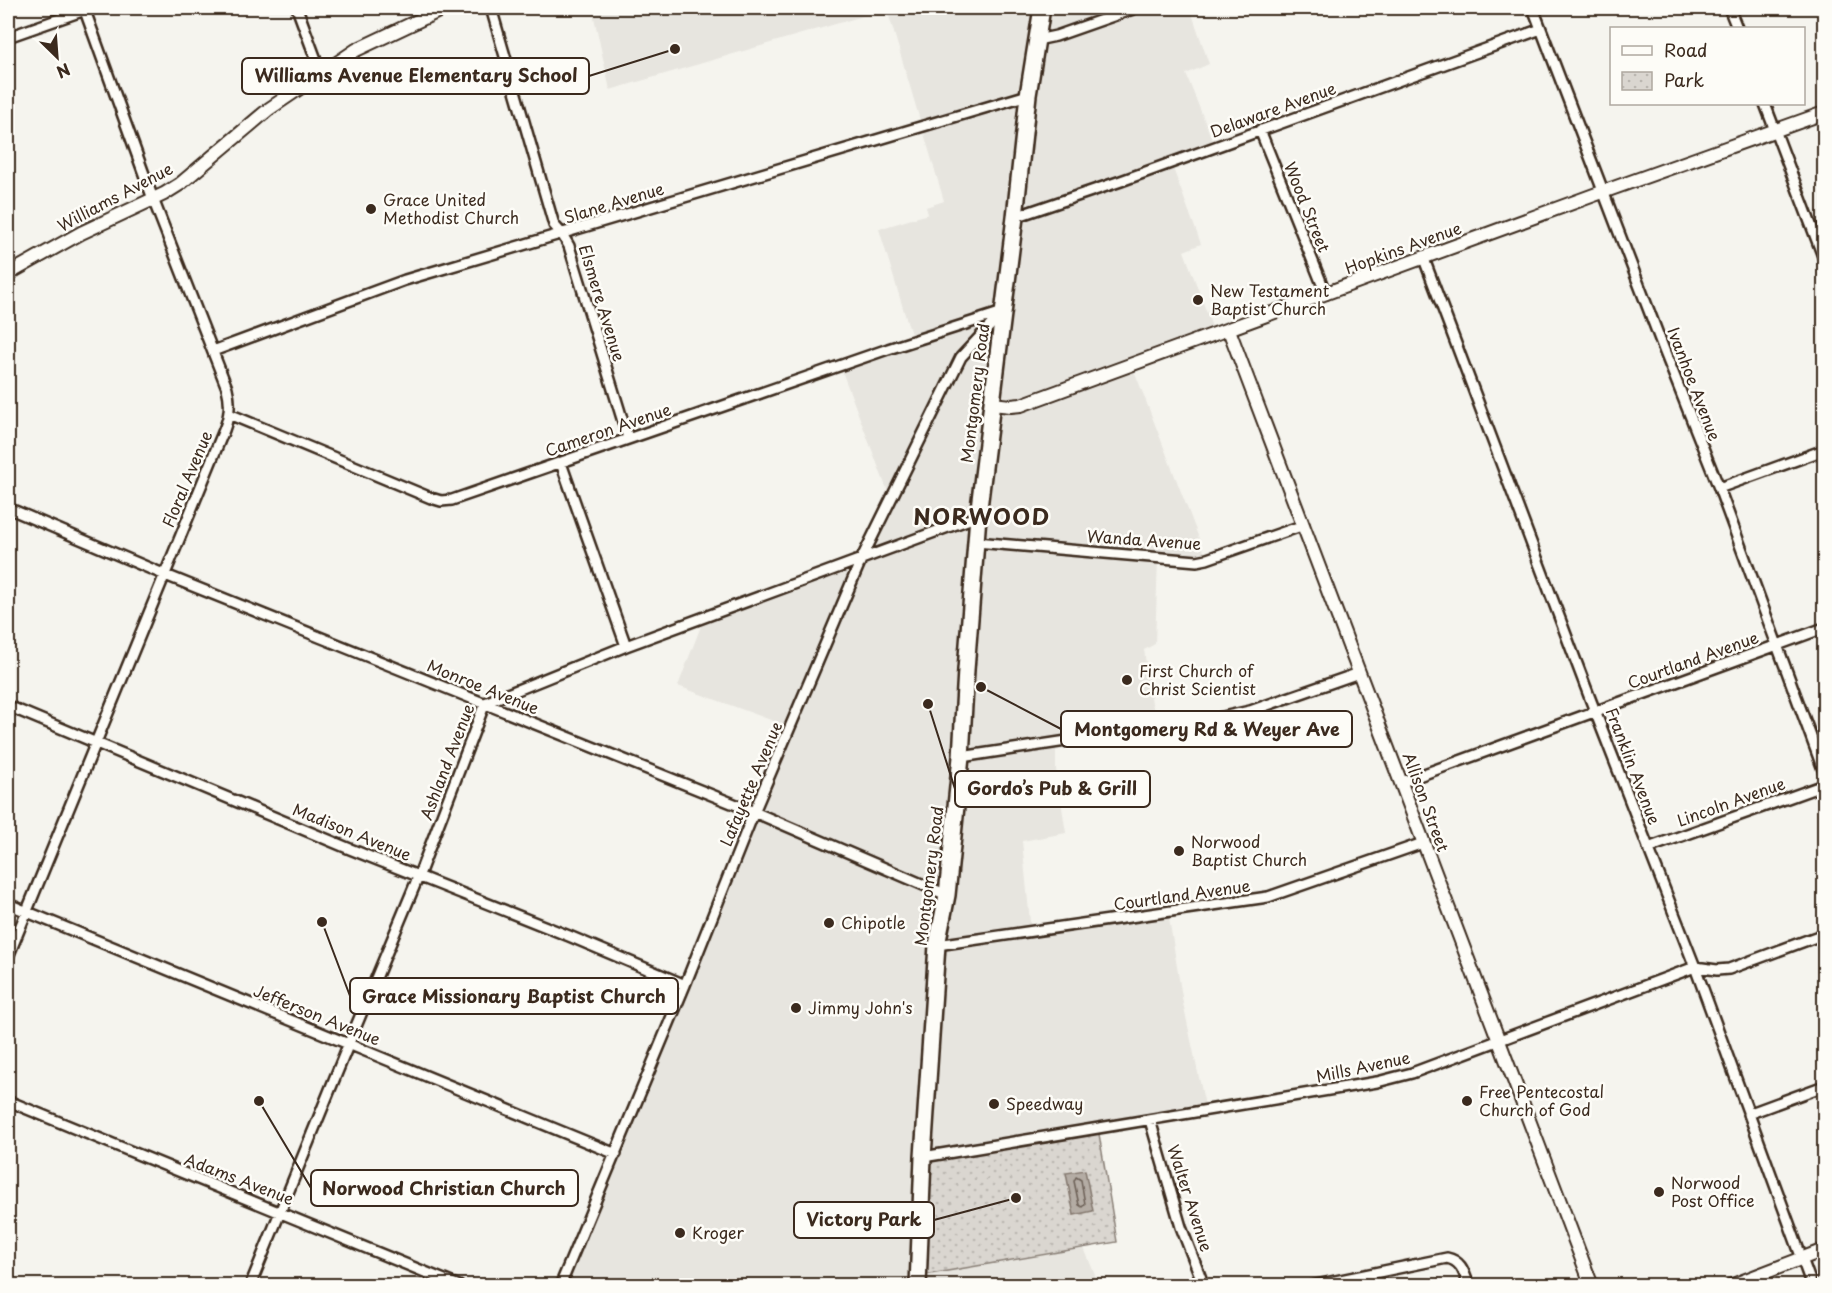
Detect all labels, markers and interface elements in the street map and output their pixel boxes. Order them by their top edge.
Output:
north arrow [27,27,87,87]
legend [1610,27,1805,105]
text: Road [1664,36,1708,63]
text: N [53,58,75,85]
callout: Williams Avenue Elementary School [242,58,589,94]
text: Williams Avenue Elementary School [254,61,578,88]
text: Park [1664,66,1704,93]
street label: Delaware Avenue [1207,75,1339,143]
street label: Williams Avenue [53,155,177,237]
street label: Wood Street [1279,158,1337,256]
street label: Slane Avenue [561,175,667,229]
place label: Grace United Methodist Church [383,187,519,229]
marker: Grace United Methodist Church [364,202,378,216]
street label: Hopkins Avenue [1341,215,1465,279]
street label: Elsmere Avenue [574,241,632,364]
place label: New Testament Baptist Church [1210,278,1330,320]
marker: New Testament Baptist Church [1191,293,1205,307]
street label: Montgomery Road [954,322,994,464]
street label: Ivanhoe Avenue [1662,323,1728,444]
street label: Cameron Avenue [542,396,674,462]
street label: Floral Avenue [155,426,217,531]
district label: NORWOOD [913,499,1051,532]
street label: Wanda Avenue [1086,523,1202,555]
street label: Courtland Avenue [1624,624,1762,694]
street label: Monroe Avenue [424,653,543,720]
place label: First Church of Christ Scientist [1139,658,1256,700]
marker: First Church of Christ Scientist [1120,673,1134,687]
street label: Ashland Avenue [413,700,479,823]
street label: Franklin Avenue [1601,704,1667,828]
callout: Montgomery Rd & Weyer Ave [1061,711,1352,747]
text: Montgomery Rd & Weyer Ave [1074,715,1340,742]
street label: Lafayette Avenue [713,718,787,850]
street label: Allison Street [1398,748,1456,855]
street label: Lincoln Avenue [1673,770,1788,832]
callout: Gordo’s Pub & Grill [955,771,1150,807]
text: Gordo’s Pub & Grill [967,774,1137,801]
street label: Madison Avenue [289,796,416,866]
street label: Montgomery Road [908,805,948,947]
place label: Norwood Baptist Church [1191,829,1307,871]
marker: Norwood Baptist Church [1172,844,1186,858]
street label: Courtland Avenue [1112,873,1252,915]
place label: Chipotle [841,910,906,934]
marker: Chipotle [822,916,836,930]
street label: Jefferson Avenue [250,978,385,1051]
callout: Grace Missionary Baptist Church [350,978,678,1014]
text: Grace Missionary Baptist Church [362,982,666,1009]
place label: Jimmy John's [808,995,912,1019]
marker: Jimmy John's [789,1001,803,1015]
street label: Mills Avenue [1314,1044,1412,1088]
place label: Free Pentecostal Church of God [1479,1079,1604,1121]
place label: Speedway [1006,1091,1083,1115]
marker: Free Pentecostal Church of God [1460,1094,1474,1108]
marker: Speedway [987,1097,1001,1111]
street label: Walter Avenue [1162,1141,1220,1255]
street label: Adams Avenue [181,1146,298,1210]
callout: Norwood Christian Church [311,1170,578,1206]
place label: Norwood Post Office [1671,1170,1755,1212]
text: Norwood Christian Church [322,1174,566,1201]
marker: Norwood Post Office [1652,1185,1666,1199]
callout: Victory Park [794,1202,934,1238]
text: Victory Park [806,1205,922,1232]
place label: Kroger [692,1220,744,1244]
marker: Kroger [673,1226,687,1240]

